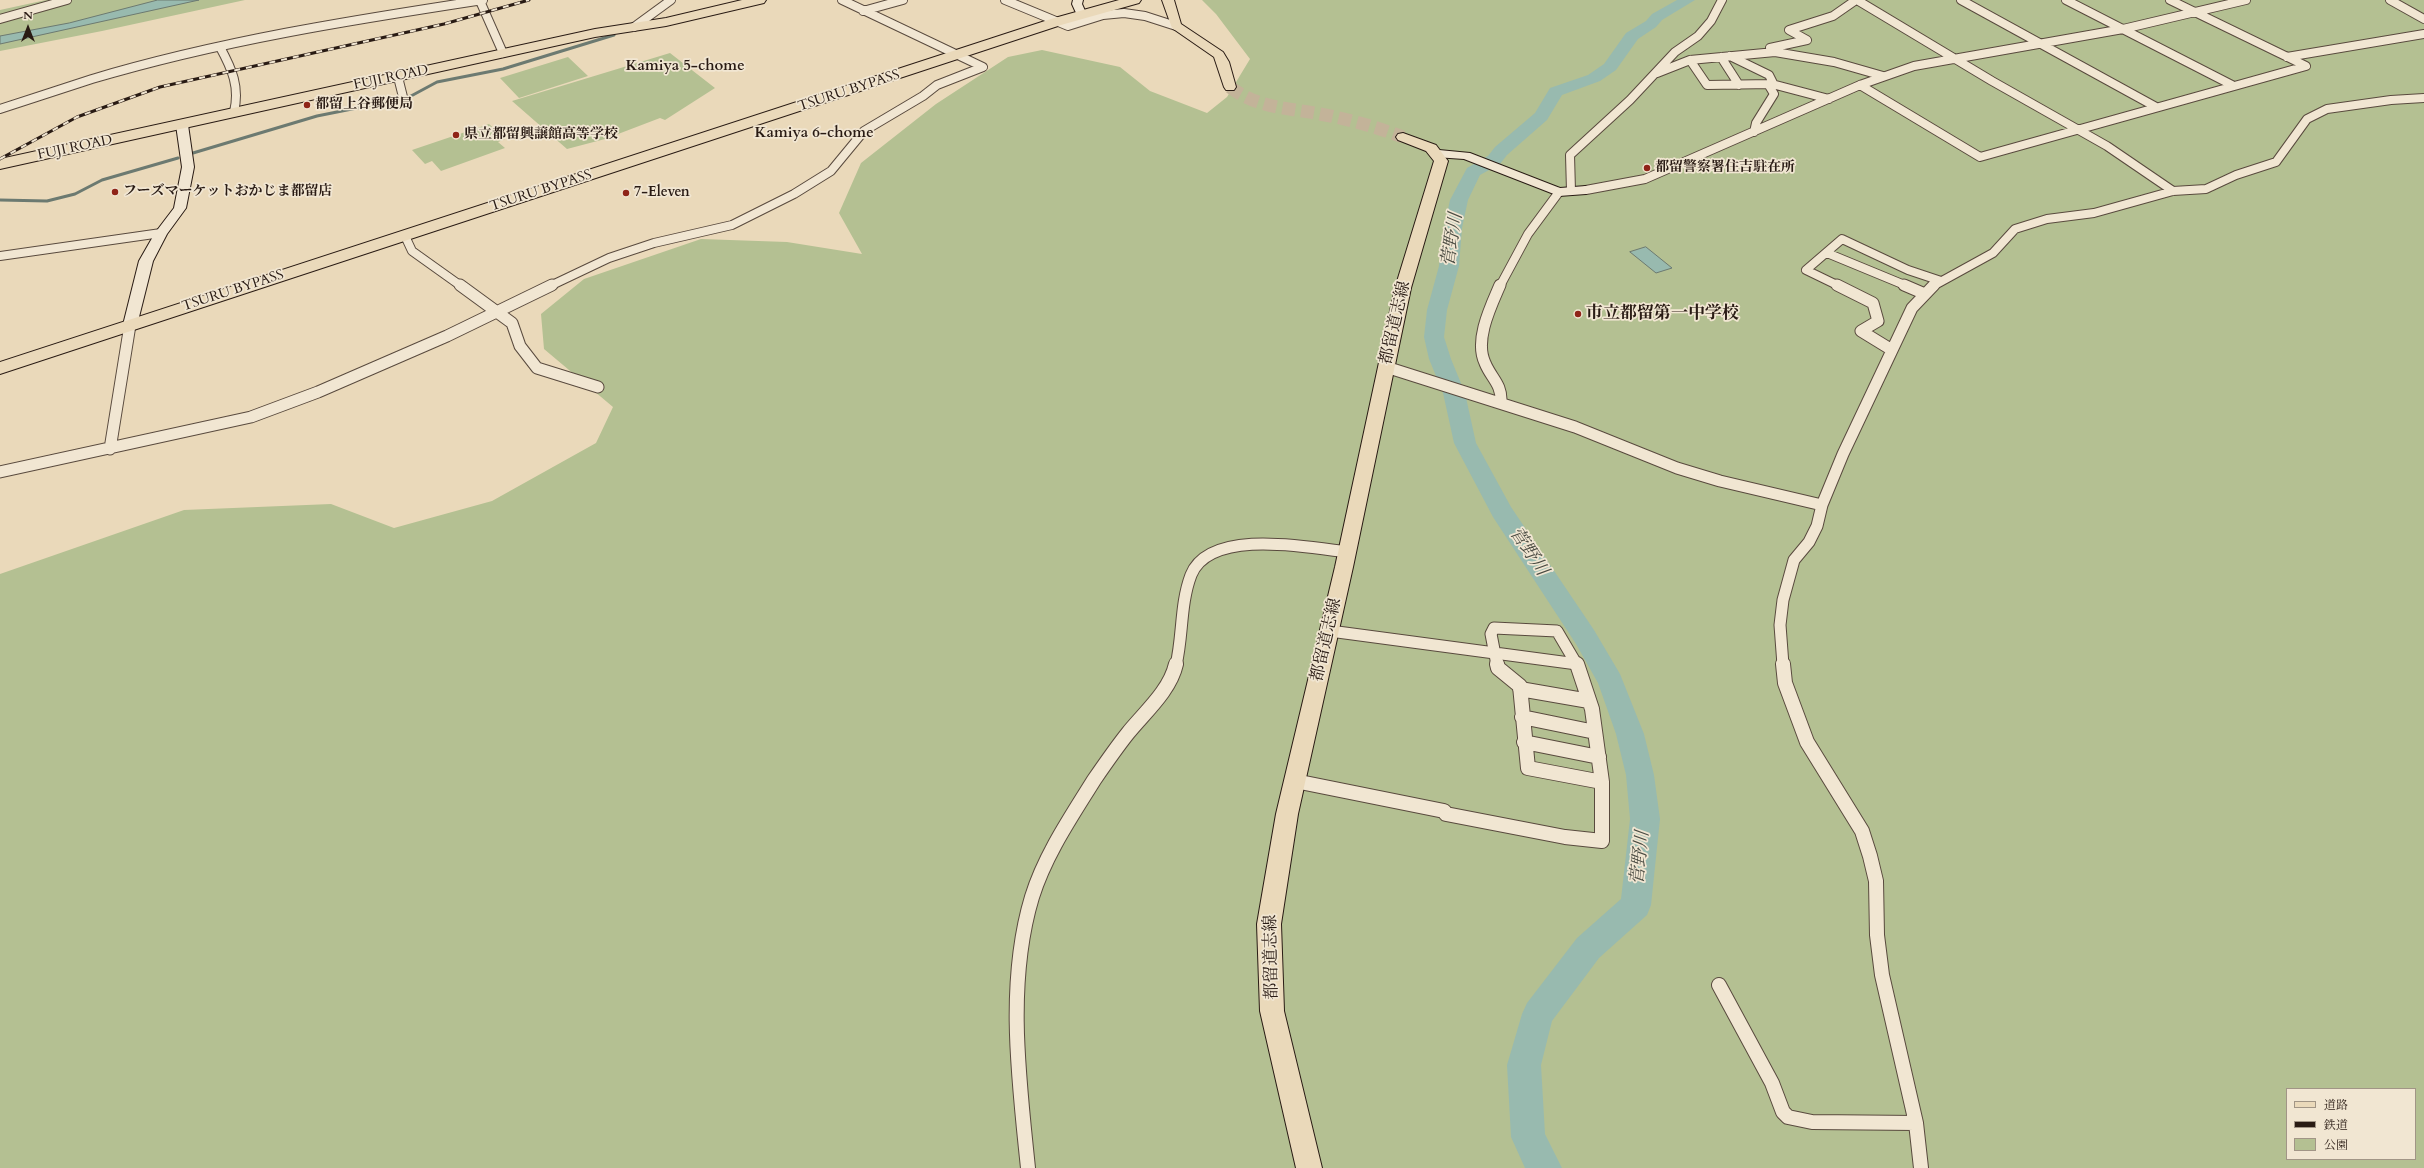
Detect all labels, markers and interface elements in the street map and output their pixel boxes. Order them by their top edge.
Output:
north arrow [8,8,48,48]
text: N [23,8,33,23]
district label: Kamiya 5-chome [625,58,745,76]
street label: FUJI ROAD [352,62,430,94]
street label: TSURU BYPASS [796,67,902,115]
place label: 都留上谷郵便局 [315,97,413,113]
marker: 都留上谷郵便局 [302,100,312,110]
district label: Kamiya 6-chome [754,125,874,143]
place label: 県立都留興譲館高等学校 [464,127,618,143]
marker: 県立都留興譲館高等学校 [451,130,461,140]
street label: FUJI ROAD [36,132,114,164]
place label: 都留警察署住吉駐在所 [1655,160,1795,176]
marker: 都留警察署住吉駐在所 [1642,163,1652,173]
street label: TSURU BYPASS [488,167,594,215]
place label: フーズマーケットおかじま都留店 [123,184,333,200]
place label: 7-Eleven [634,185,690,201]
marker: フーズマーケットおかじま都留店 [110,187,120,197]
marker: 7-Eleven [621,188,631,198]
water label: 菅野川 [1438,212,1468,268]
street label: TSURU BYPASS [180,267,286,315]
street label: 都留道志線 [1377,279,1415,367]
place label: 市立都留第一中学校 [1586,304,1739,324]
marker: 市立都留第一中学校 [1573,309,1583,319]
water label: 菅野川 [1504,524,1552,580]
street label: 都留道志線 [1308,596,1346,684]
water label: 菅野川 [1627,830,1655,886]
street label: 都留道志線 [1261,914,1283,1000]
legend [2286,1088,2416,1160]
text: 道路 [2324,1097,2348,1113]
text: 鉄道 [2324,1117,2348,1133]
text: 公園 [2324,1137,2348,1153]

